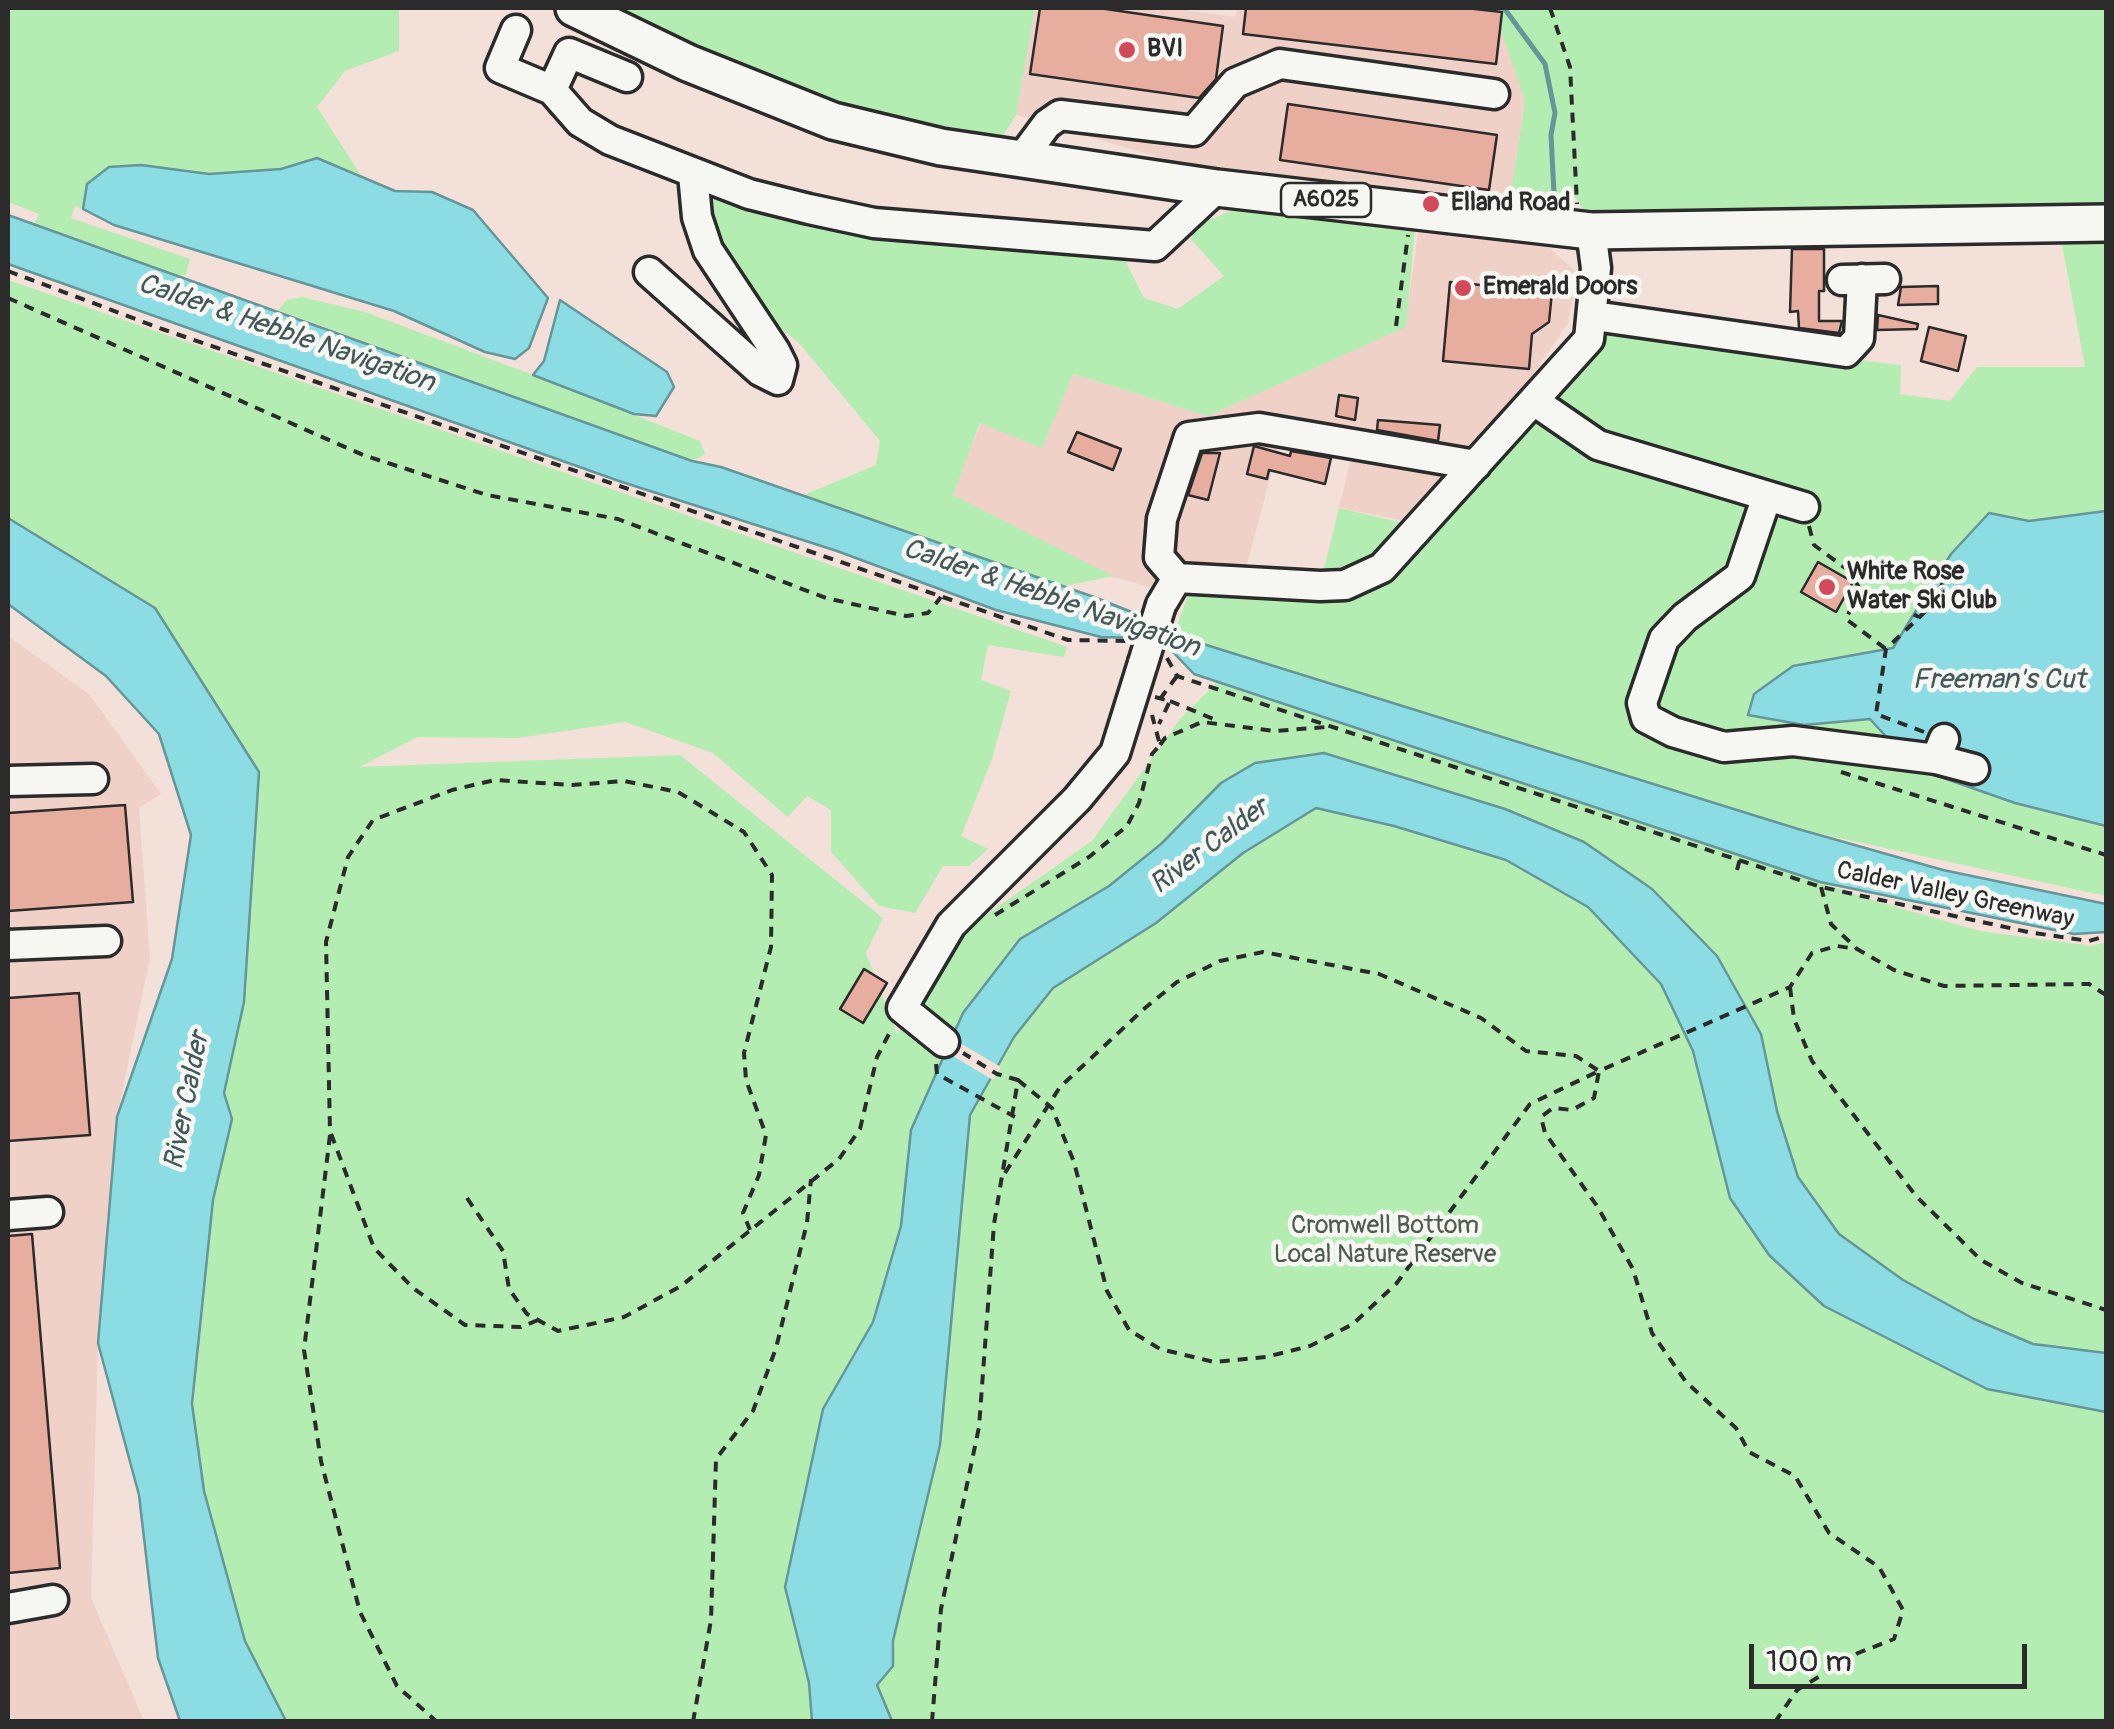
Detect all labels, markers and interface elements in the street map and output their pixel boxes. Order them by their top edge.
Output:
place label: BVI [1147,35,1183,65]
marker: BVI [1116,39,1138,61]
road number: A6025 [1281,183,1371,217]
place label: Elland Road [1451,189,1570,219]
marker: Elland Road [1420,193,1442,215]
water label: Calder & Hebble Navigation [133,267,439,401]
place label: Emerald Doors [1483,273,1637,303]
marker: Emerald Doors [1452,277,1474,299]
water label: Calder & Hebble Navigation [898,532,1204,666]
place label: White Rose Water Ski Club [1847,558,1997,617]
marker: White Rose Water Ski Club [1816,576,1838,598]
water label: Freeman's Cut [1912,664,2086,698]
water label: River Calder [1144,792,1276,902]
street label: Calder Valley Greenway [1834,856,2076,936]
water label: River Calder [158,1029,218,1173]
park label: Cromwell Bottom Local Nature Reserve [1274,1212,1496,1271]
scale bar [1754,1624,2032,1686]
text: 100 m [1766,1643,1852,1680]

